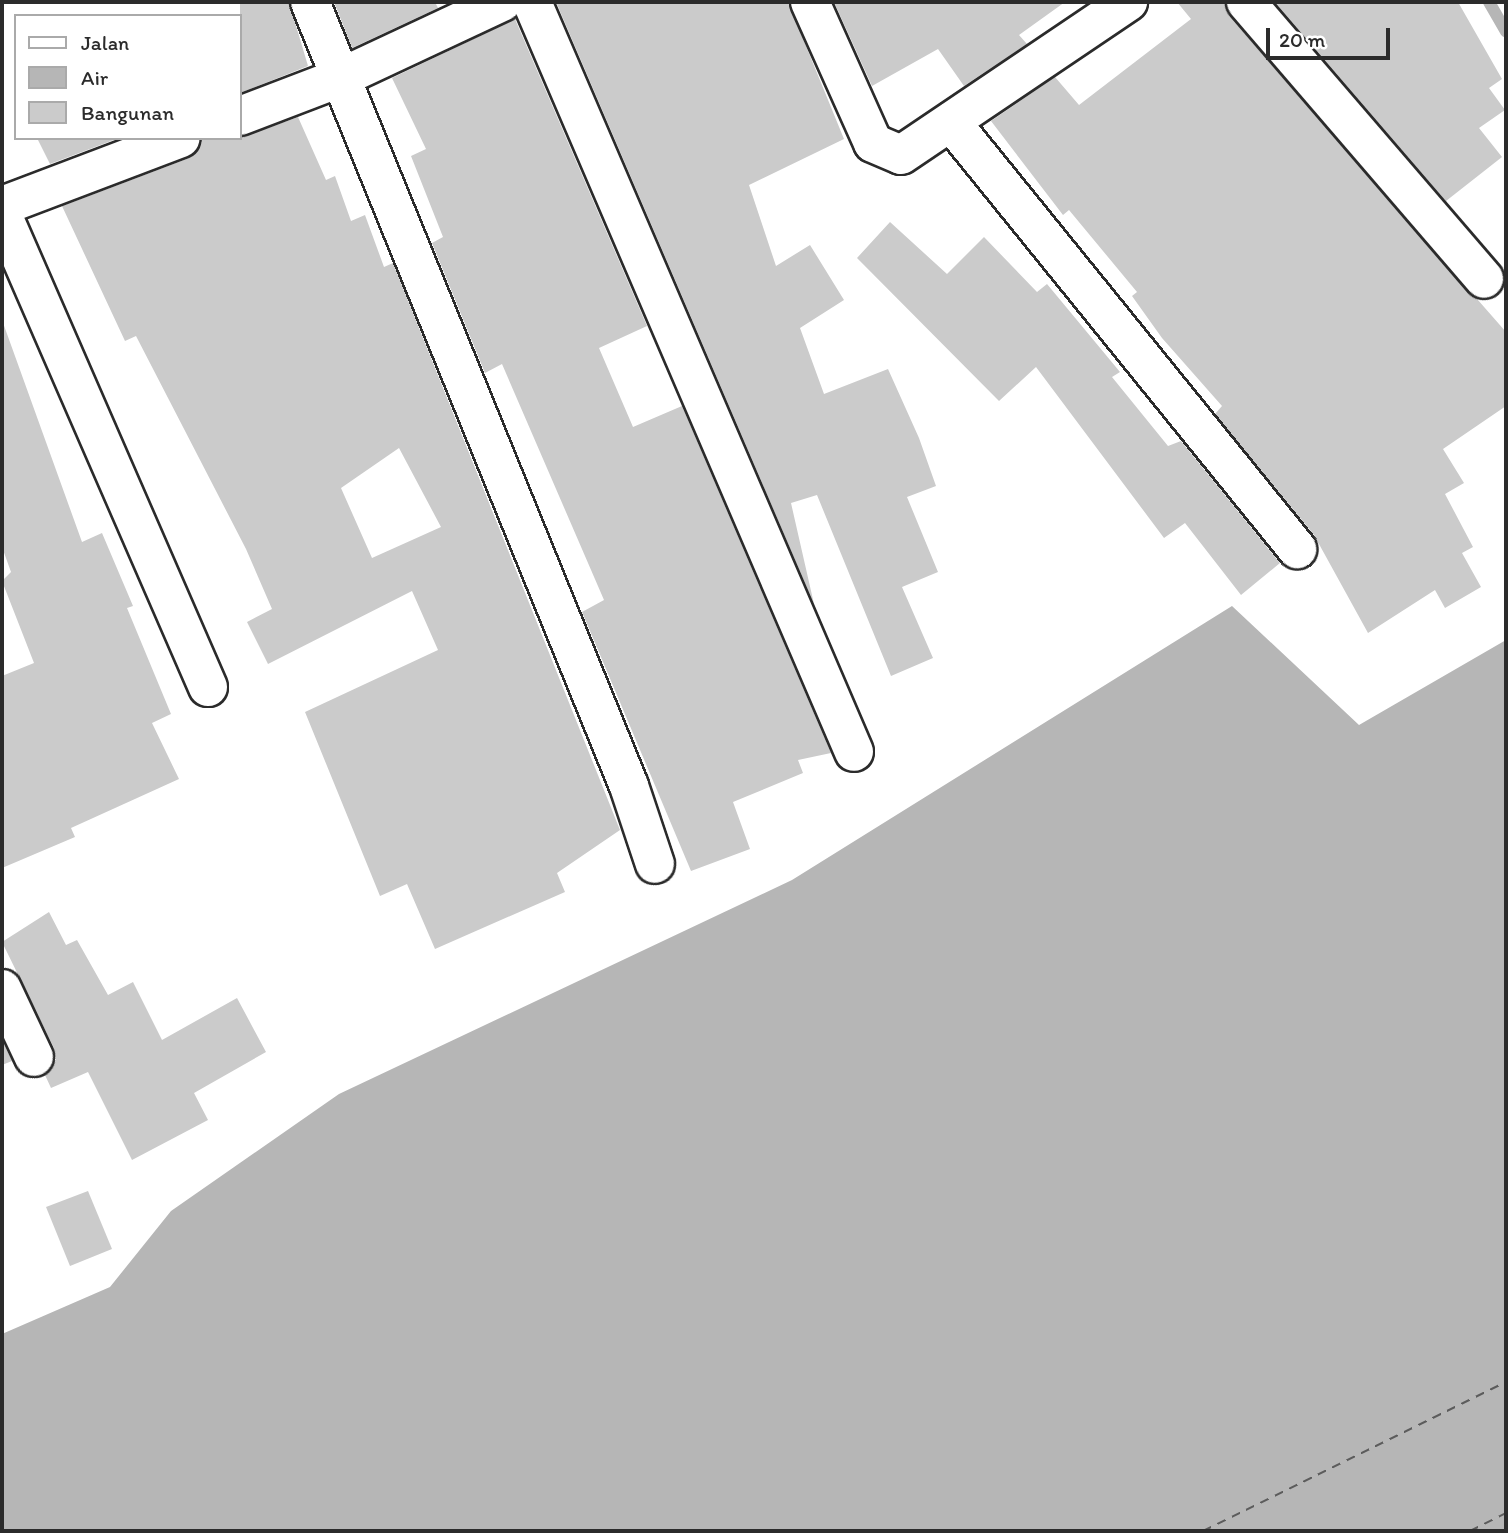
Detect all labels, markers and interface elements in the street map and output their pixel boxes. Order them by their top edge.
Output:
legend [14,14,242,140]
scale bar [1270,14,1394,58]
text: 20 m [1279,27,1325,52]
text: Jalan [81,30,129,55]
text: Air [81,65,108,90]
text: Bangunan [81,100,174,125]

